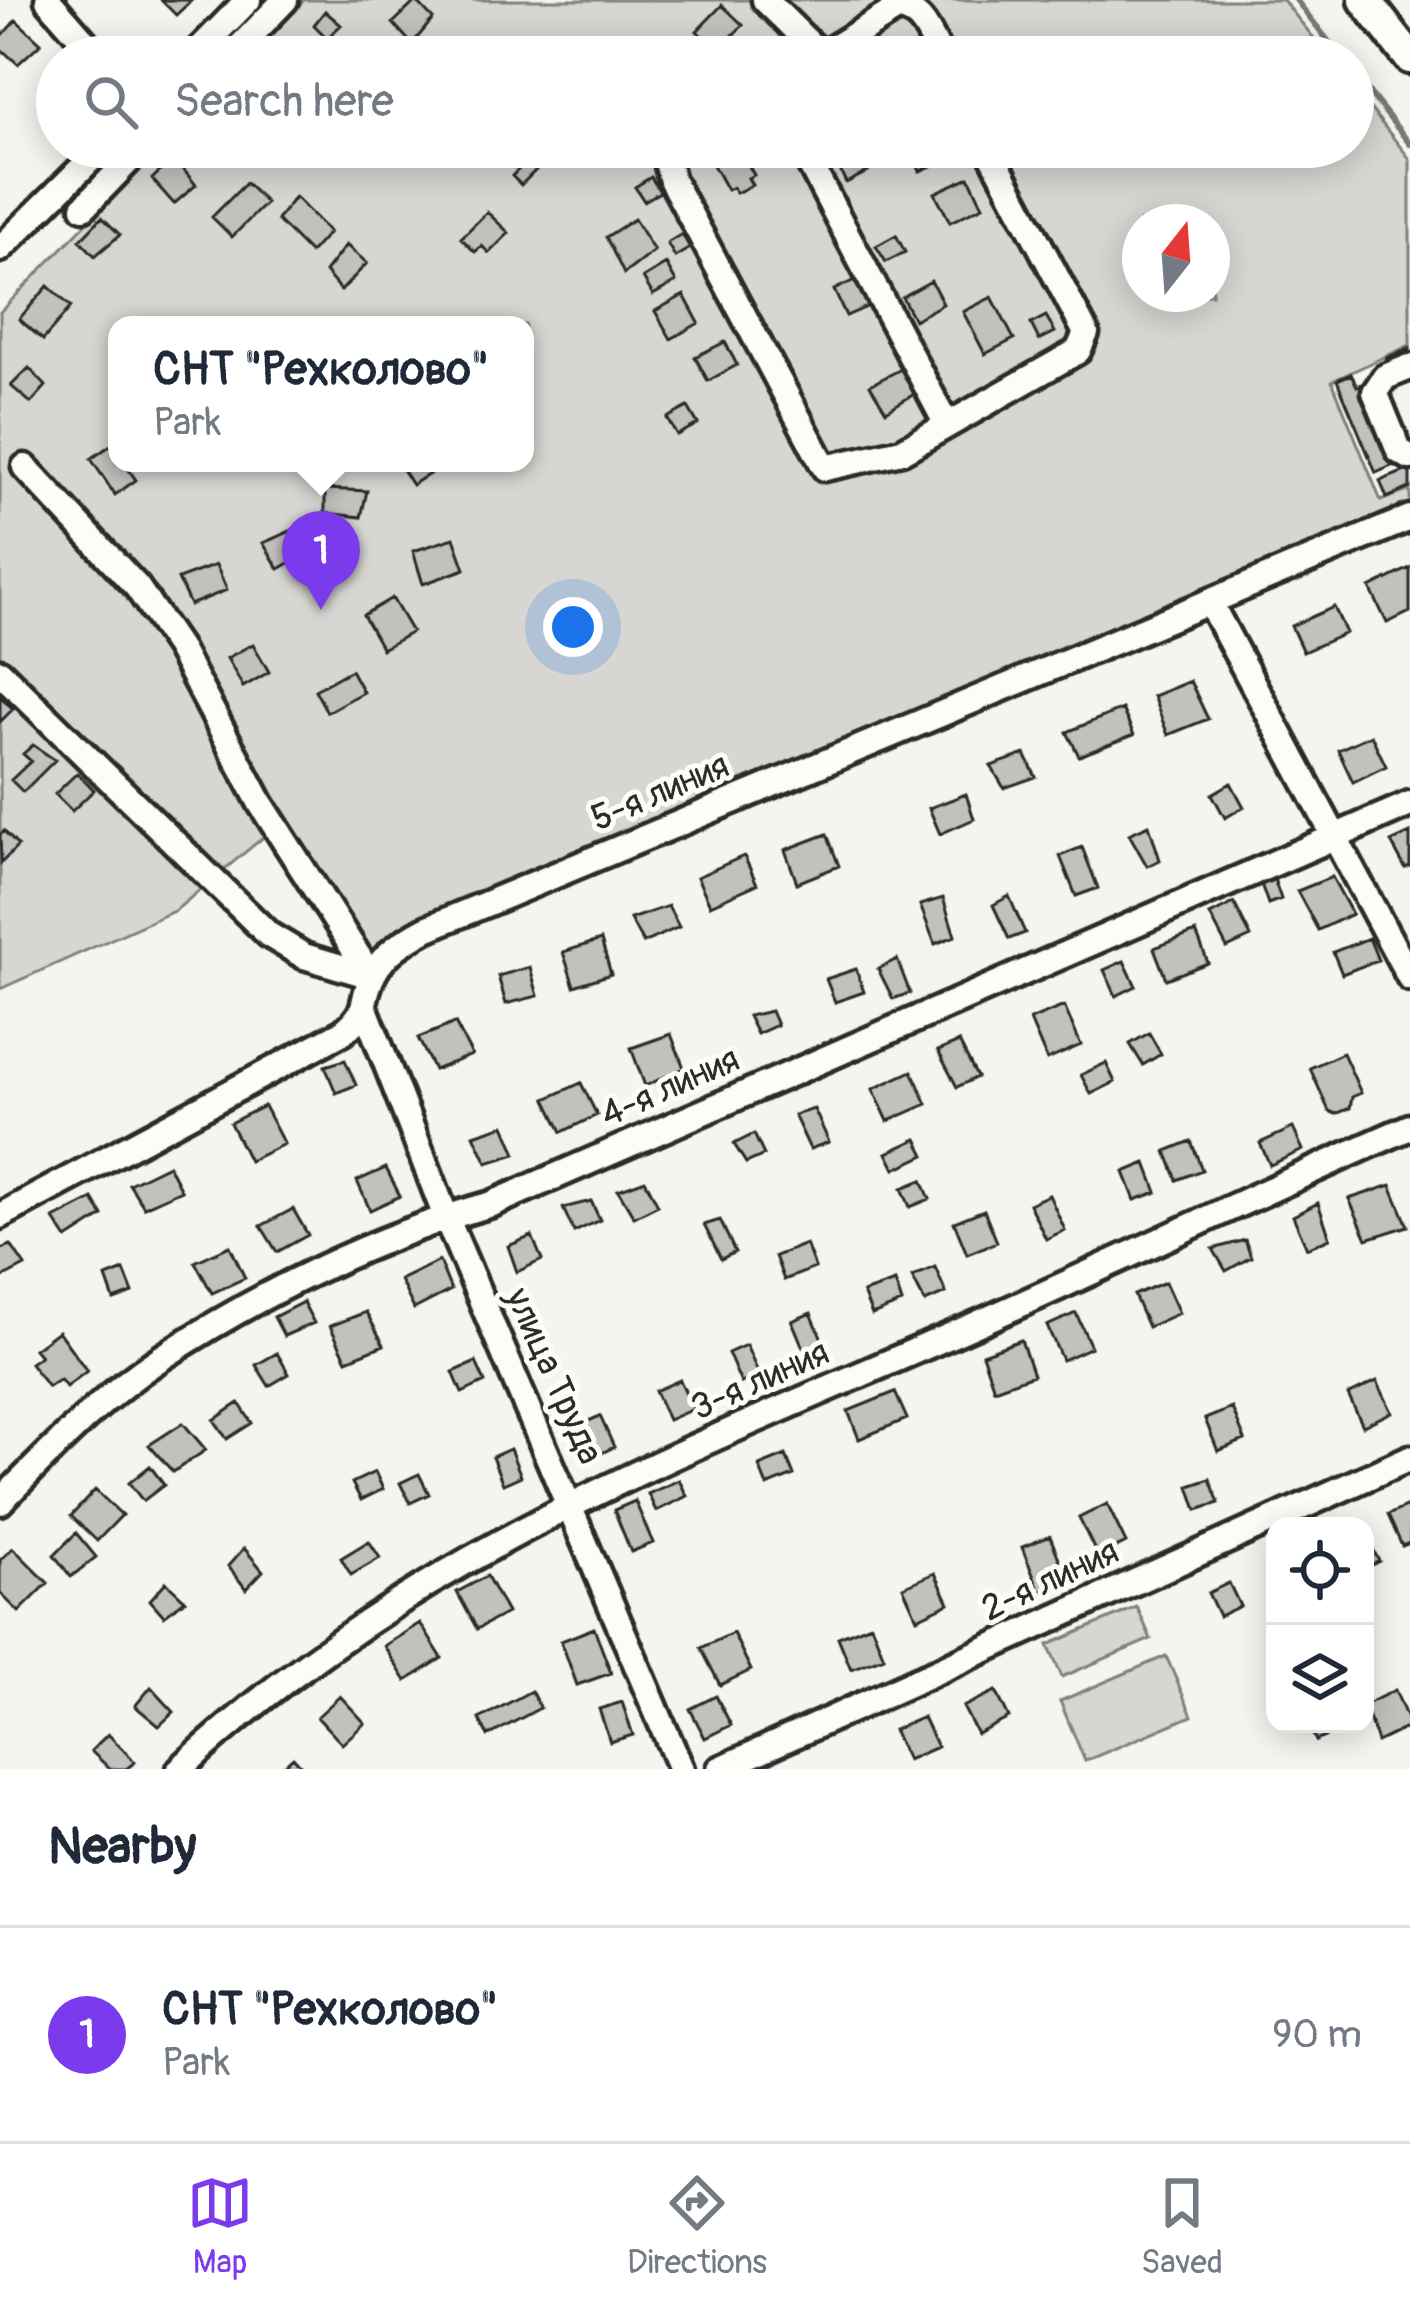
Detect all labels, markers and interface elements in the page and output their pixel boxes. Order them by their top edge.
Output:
search box [36,36,1374,168]
icon: search [78,69,144,135]
text: Search here [174,74,394,130]
north arrow [1122,204,1230,312]
popup [108,316,534,472]
text: СНТ "Рехколово" [153,342,489,398]
text: Park [153,398,221,447]
pin: 1 [282,511,360,610]
your location [543,597,603,657]
street label: 5-я линия [584,743,736,841]
street label: 4-я линия [594,1037,746,1137]
street label: улица Труда [495,1280,613,1471]
street label: 3-я линия [684,1330,836,1430]
map controls [1266,1517,1374,1733]
button: locate [1266,1517,1374,1625]
street label: 2-я линия [974,1529,1126,1631]
button: layers [1266,1625,1374,1733]
text: Nearby [48,1815,196,1879]
text: СНТ "Рехколово" [162,1982,498,2038]
text: 1 [79,2010,95,2059]
text: 90 m [1272,2010,1362,2059]
text: Park [162,2038,230,2087]
tab: Map [187,2170,253,2283]
tab: Directions [627,2170,767,2283]
tab: Saved [1141,2170,1223,2283]

